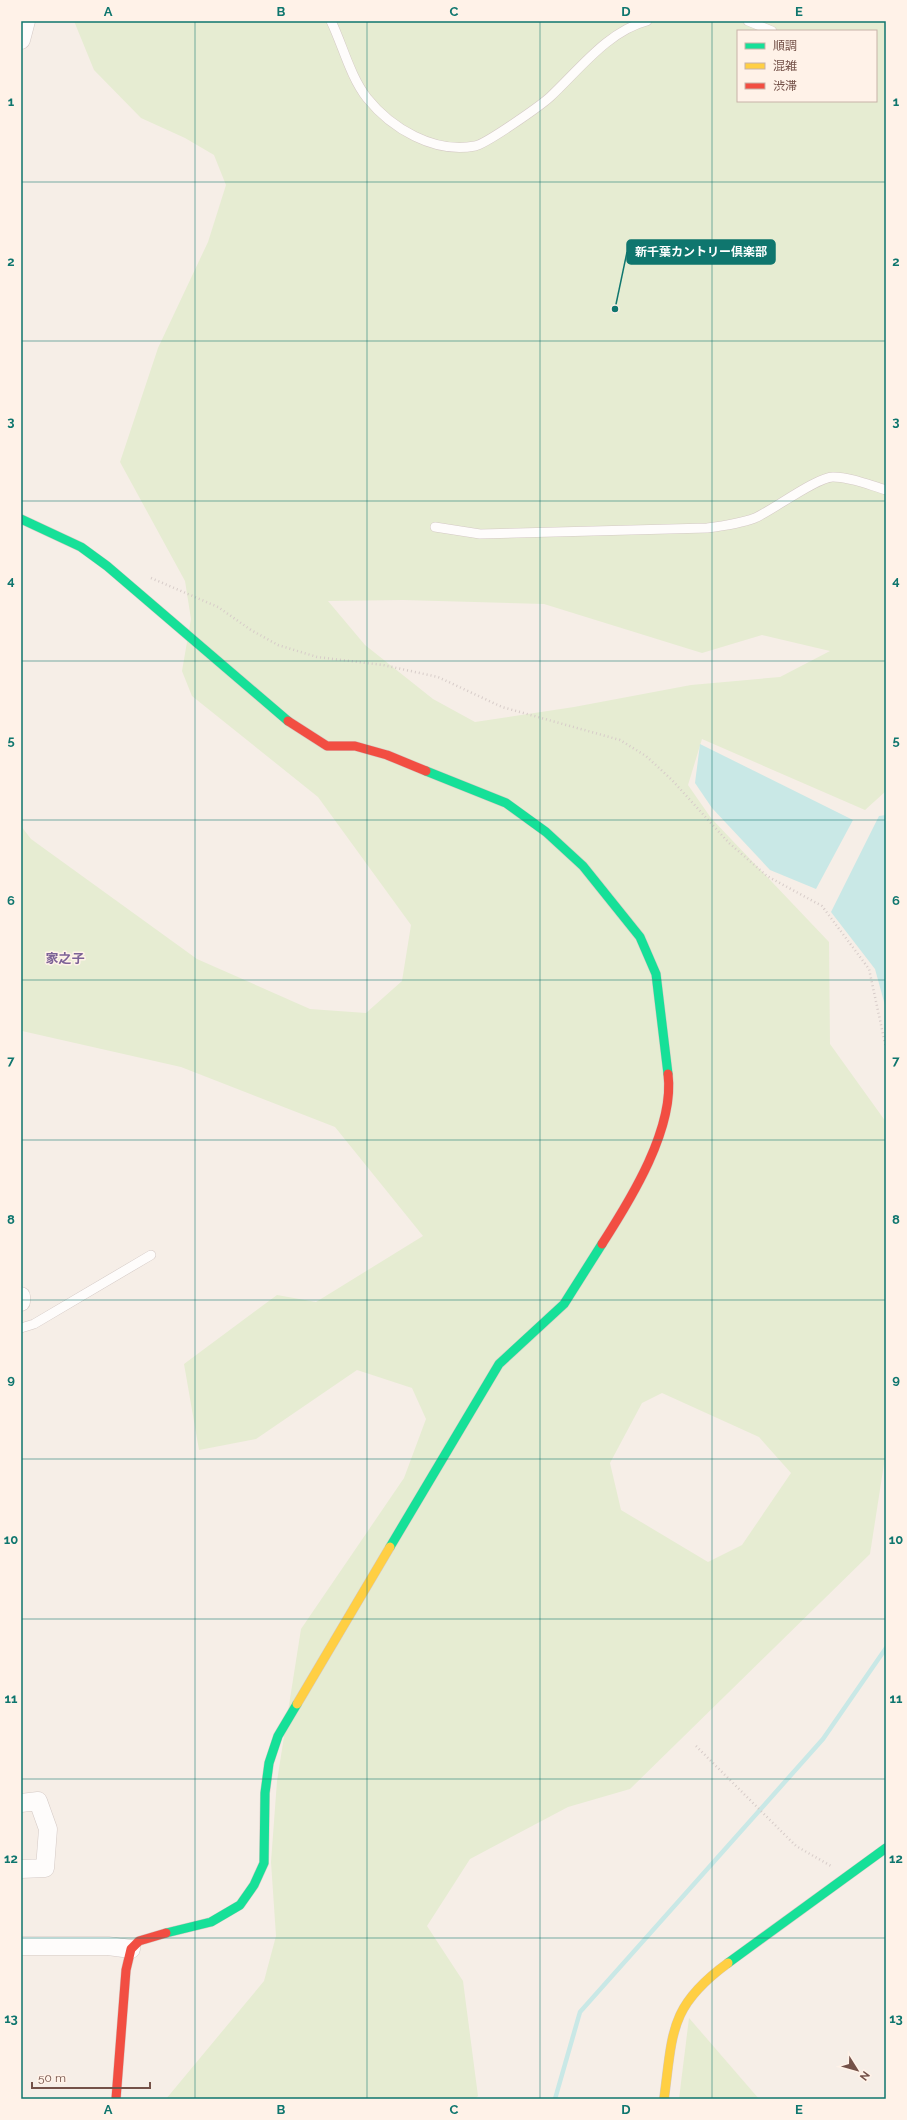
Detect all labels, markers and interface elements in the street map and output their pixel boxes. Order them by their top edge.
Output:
text: A [104,4,113,19]
text: B [277,4,286,19]
text: C [450,4,459,19]
text: D [621,4,631,19]
text: E [795,4,803,19]
legend [737,30,877,102]
text: 順調 [773,39,797,53]
text: 混雑 [773,59,797,73]
text: 渋滞 [773,79,797,93]
text: 1 [8,94,15,109]
text: 1 [893,94,900,109]
callout: 新千葉カントリー倶楽部 [627,240,775,264]
text: 新千葉カントリー倶楽部 [635,245,767,259]
text: 2 [7,254,15,269]
text: 2 [892,254,900,269]
text: 3 [7,414,15,429]
text: 3 [892,414,900,429]
text: 4 [7,573,15,588]
text: 4 [892,573,900,588]
text: 5 [7,733,15,748]
text: 5 [892,733,900,748]
text: 6 [7,893,15,908]
text: 6 [892,893,900,908]
district label: 家之子 [45,951,85,966]
text: 7 [7,1053,15,1068]
text: 7 [892,1053,900,1068]
text: 8 [7,1212,15,1227]
text: 8 [892,1212,900,1227]
text: 9 [7,1372,15,1387]
text: 9 [892,1372,900,1387]
text: 10 [4,1532,18,1547]
text: 10 [889,1532,903,1547]
text: 11 [5,1691,18,1706]
text: 11 [890,1691,903,1706]
text: 12 [4,1851,18,1866]
text: 12 [889,1851,903,1866]
text: 13 [4,2011,18,2026]
text: 13 [889,2011,903,2026]
north arrow [837,2050,877,2090]
scale bar [32,2064,150,2090]
text: N [857,2068,872,2083]
text: 50 m [38,2071,66,2085]
text: A [104,2102,113,2117]
text: B [277,2102,286,2117]
text: C [450,2102,459,2117]
text: D [621,2102,631,2117]
text: E [795,2102,803,2117]

